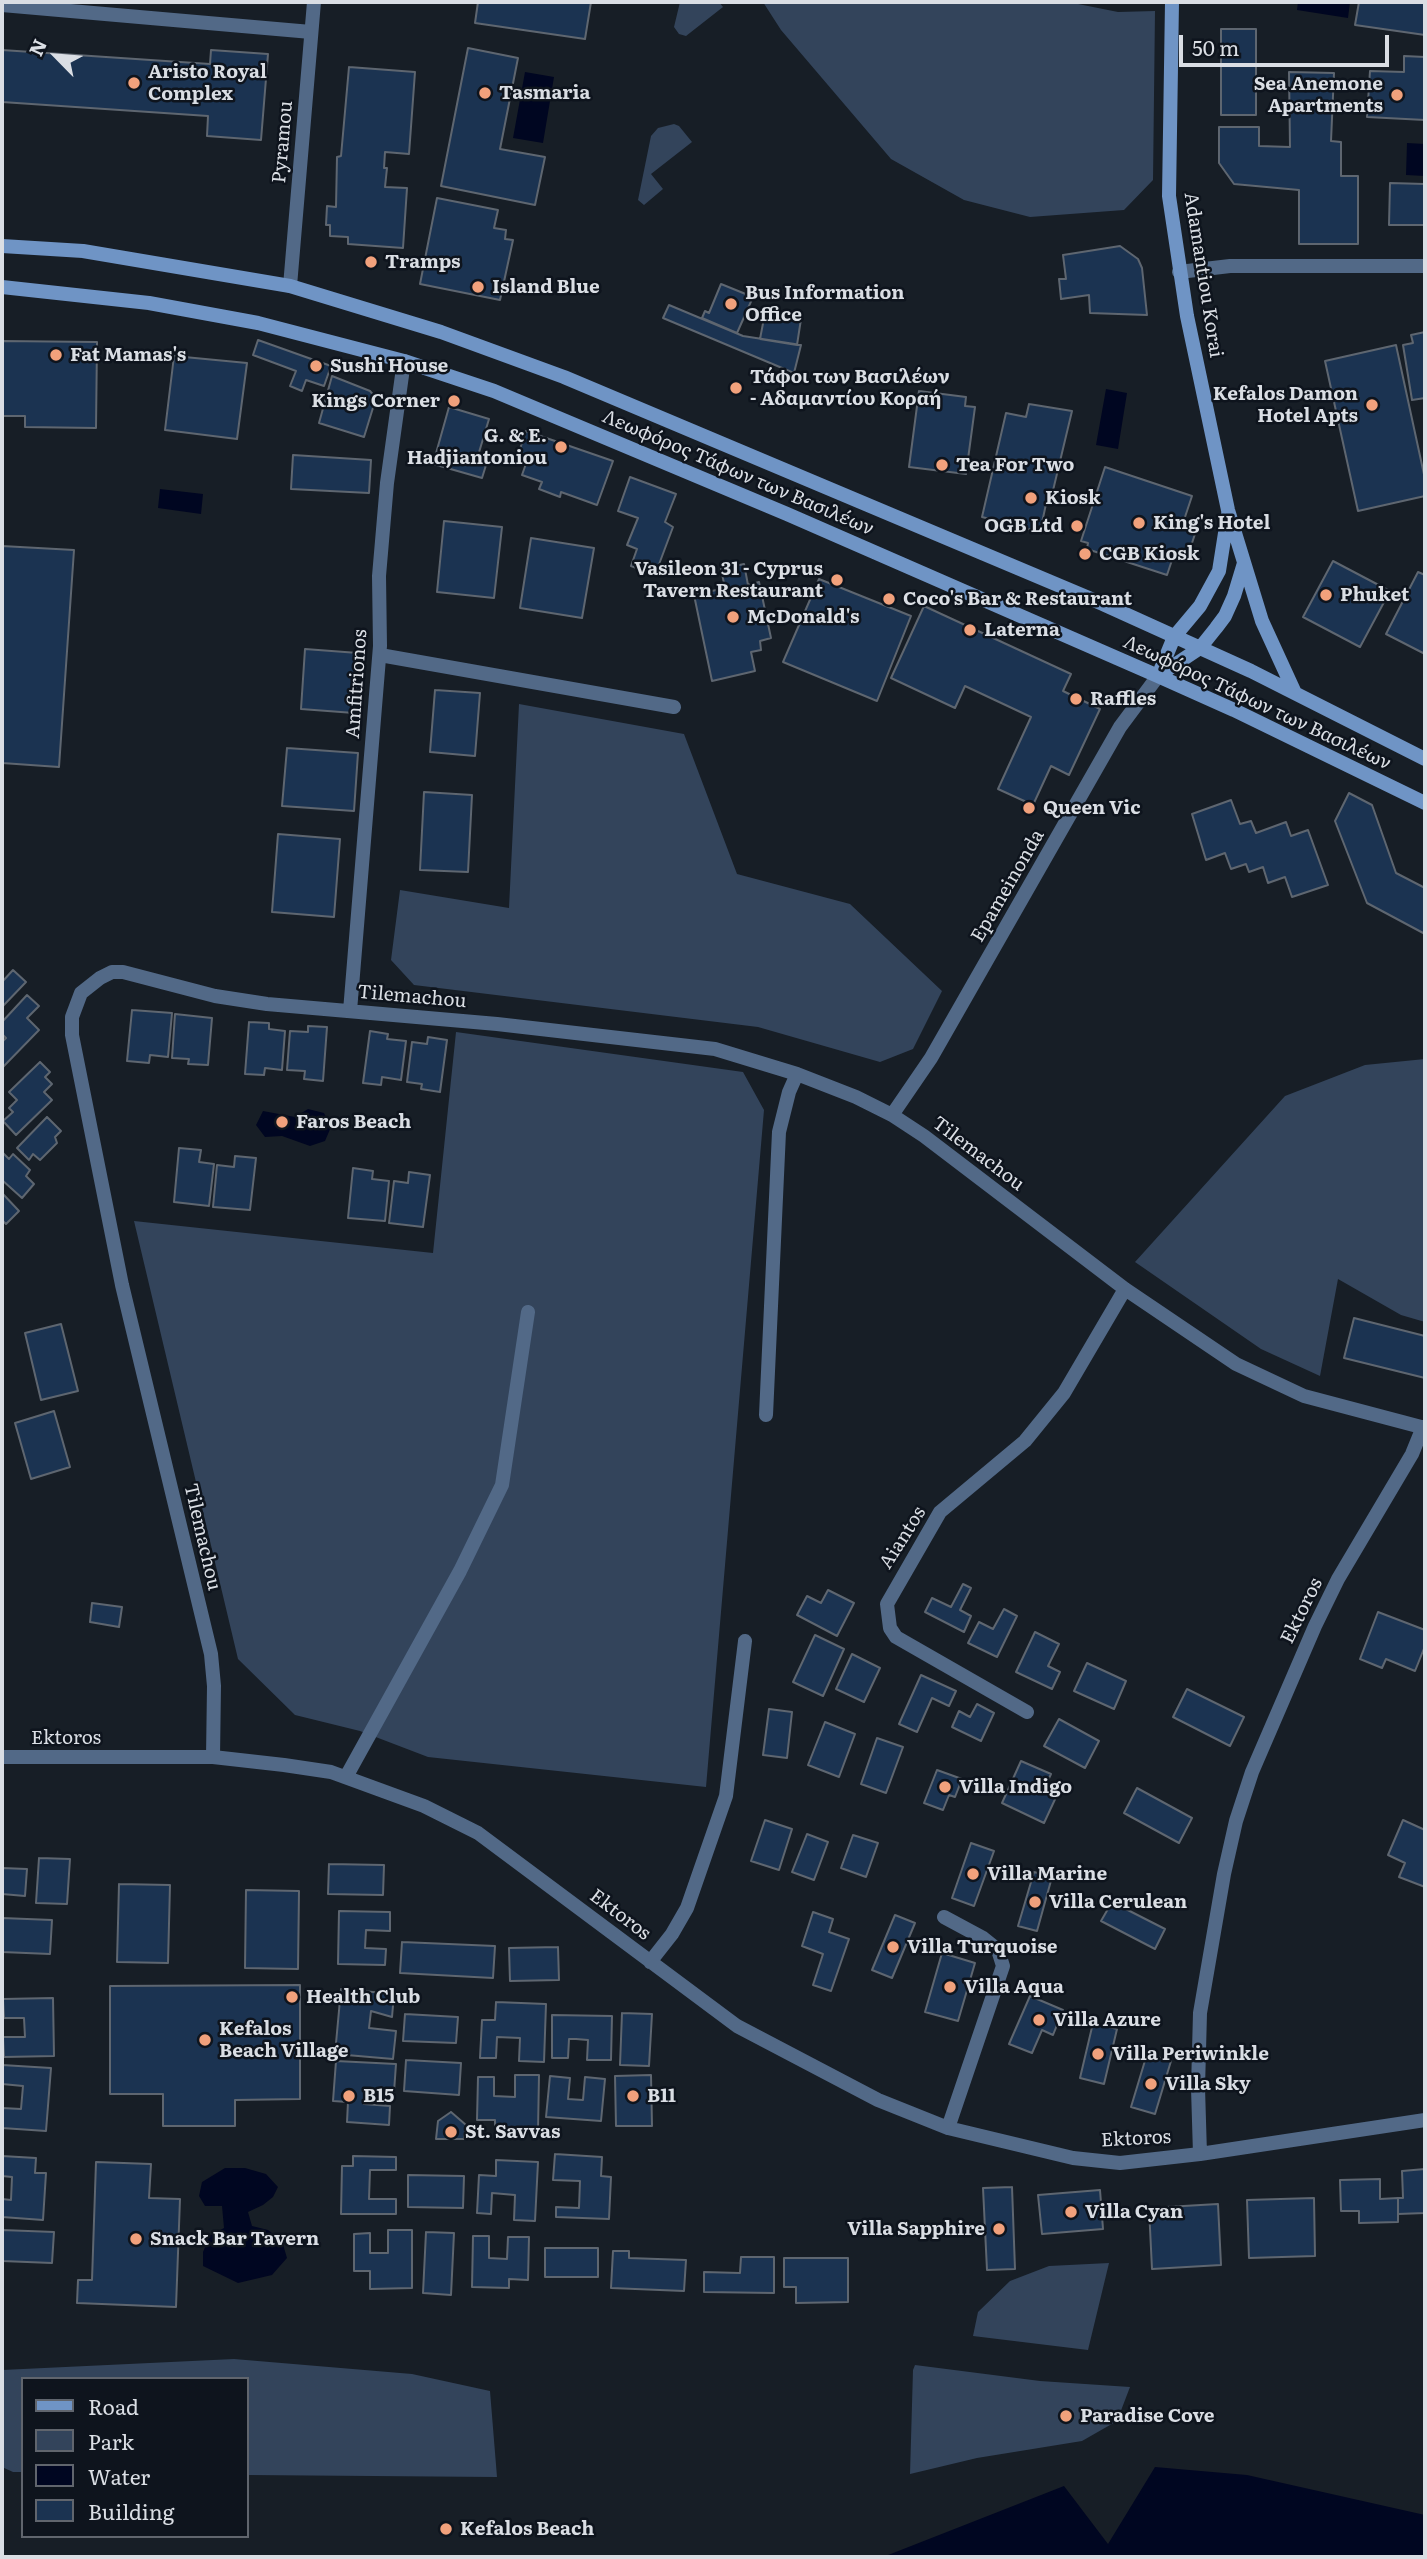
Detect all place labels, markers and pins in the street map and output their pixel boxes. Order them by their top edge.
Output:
place label: Aristo Royal Complex [148,61,267,105]
place label: Sea Anemone Apartments [1254,73,1383,117]
marker: Aristo Royal Complex [126,75,142,91]
place label: Tasmaria [499,82,591,104]
marker: Tasmaria [477,85,493,101]
marker: Sea Anemone Apartments [1389,87,1405,103]
place label: Tramps [385,251,461,273]
marker: Tramps [363,254,379,270]
place label: Island Blue [492,276,600,298]
marker: Island Blue [470,279,486,295]
place label: Bus Information Office [745,282,904,326]
marker: Bus Information Office [723,296,739,312]
place label: Fat Mamas's [70,344,186,366]
marker: Fat Mamas's [48,347,64,363]
place label: Sushi House [330,355,448,377]
marker: Sushi House [308,358,324,374]
place label: Τάφοι των Βασιλέων - Αδαμαντίου Κοραή [750,366,950,410]
marker: Τάφοι των Βασιλέων - Αδαμαντίου Κοραή [728,380,744,396]
place label: Kefalos Damon Hotel Apts [1213,383,1358,427]
place label: Kings Corner [311,390,440,412]
marker: Kings Corner [446,393,462,409]
marker: Kefalos Damon Hotel Apts [1364,397,1380,413]
place label: G. & E. Hadjiantoniou [407,425,547,469]
marker: G. & E. Hadjiantoniou [553,439,569,455]
place label: Tea For Two [956,454,1074,476]
marker: Tea For Two [934,457,950,473]
place label: Kiosk [1045,487,1101,509]
marker: Kiosk [1023,490,1039,506]
place label: King's Hotel [1153,512,1270,534]
place label: OGB Ltd [984,515,1063,537]
marker: King's Hotel [1131,515,1147,531]
marker: OGB Ltd [1069,518,1085,534]
place label: CGB Kiosk [1099,543,1199,565]
marker: CGB Kiosk [1077,546,1093,562]
place label: Vasileon 31 - Cyprus Tavern Restaurant [634,558,823,602]
marker: Vasileon 31 - Cyprus Tavern Restaurant [829,572,845,588]
place label: Phuket [1340,584,1409,606]
marker: Phuket [1318,587,1334,603]
place label: Coco's Bar & Restaurant [903,588,1132,610]
marker: Coco's Bar & Restaurant [881,591,897,607]
place label: McDonald's [747,606,859,628]
marker: McDonald's [725,609,741,625]
place label: Laterna [984,619,1060,641]
marker: Laterna [962,622,978,638]
place label: Raffles [1090,688,1156,710]
marker: Raffles [1068,691,1084,707]
place label: Queen Vic [1043,797,1140,819]
marker: Queen Vic [1021,800,1037,816]
place label: Faros Beach [296,1111,411,1133]
marker: Faros Beach [274,1114,290,1130]
place label: Villa Indigo [959,1776,1072,1798]
marker: Villa Indigo [937,1779,953,1795]
place label: Villa Marine [987,1863,1107,1885]
marker: Villa Marine [965,1866,981,1882]
place label: Villa Cerulean [1049,1891,1187,1913]
marker: Villa Cerulean [1027,1894,1043,1910]
place label: Villa Turquoise [907,1936,1058,1958]
marker: Villa Turquoise [885,1939,901,1955]
place label: Villa Aqua [964,1976,1064,1998]
marker: Villa Aqua [942,1979,958,1995]
place label: Health Club [306,1986,420,2008]
marker: Health Club [284,1989,300,2005]
place label: Villa Azure [1053,2009,1161,2031]
marker: Villa Azure [1031,2012,1047,2028]
place label: Kefalos Beach Village [219,2018,349,2062]
marker: Kefalos Beach Village [197,2032,213,2048]
place label: Villa Periwinkle [1112,2043,1269,2065]
marker: Villa Periwinkle [1090,2046,1106,2062]
place label: Villa Sky [1165,2073,1251,2095]
marker: Villa Sky [1143,2076,1159,2092]
place label: B15 [363,2085,394,2107]
place label: B11 [647,2085,676,2107]
marker: B15 [341,2088,357,2104]
marker: B11 [625,2088,641,2104]
place label: St. Savvas [465,2121,560,2143]
marker: St. Savvas [443,2124,459,2140]
place label: Villa Cyan [1085,2201,1183,2223]
marker: Villa Cyan [1063,2204,1079,2220]
place label: Villa Sapphire [847,2218,985,2240]
marker: Villa Sapphire [991,2221,1007,2237]
place label: Snack Bar Tavern [150,2228,319,2250]
marker: Snack Bar Tavern [128,2231,144,2247]
place label: Paradise Cove [1080,2405,1215,2427]
marker: Paradise Cove [1058,2408,1074,2424]
place label: Kefalos Beach [460,2518,594,2540]
marker: Kefalos Beach [438,2521,454,2537]

